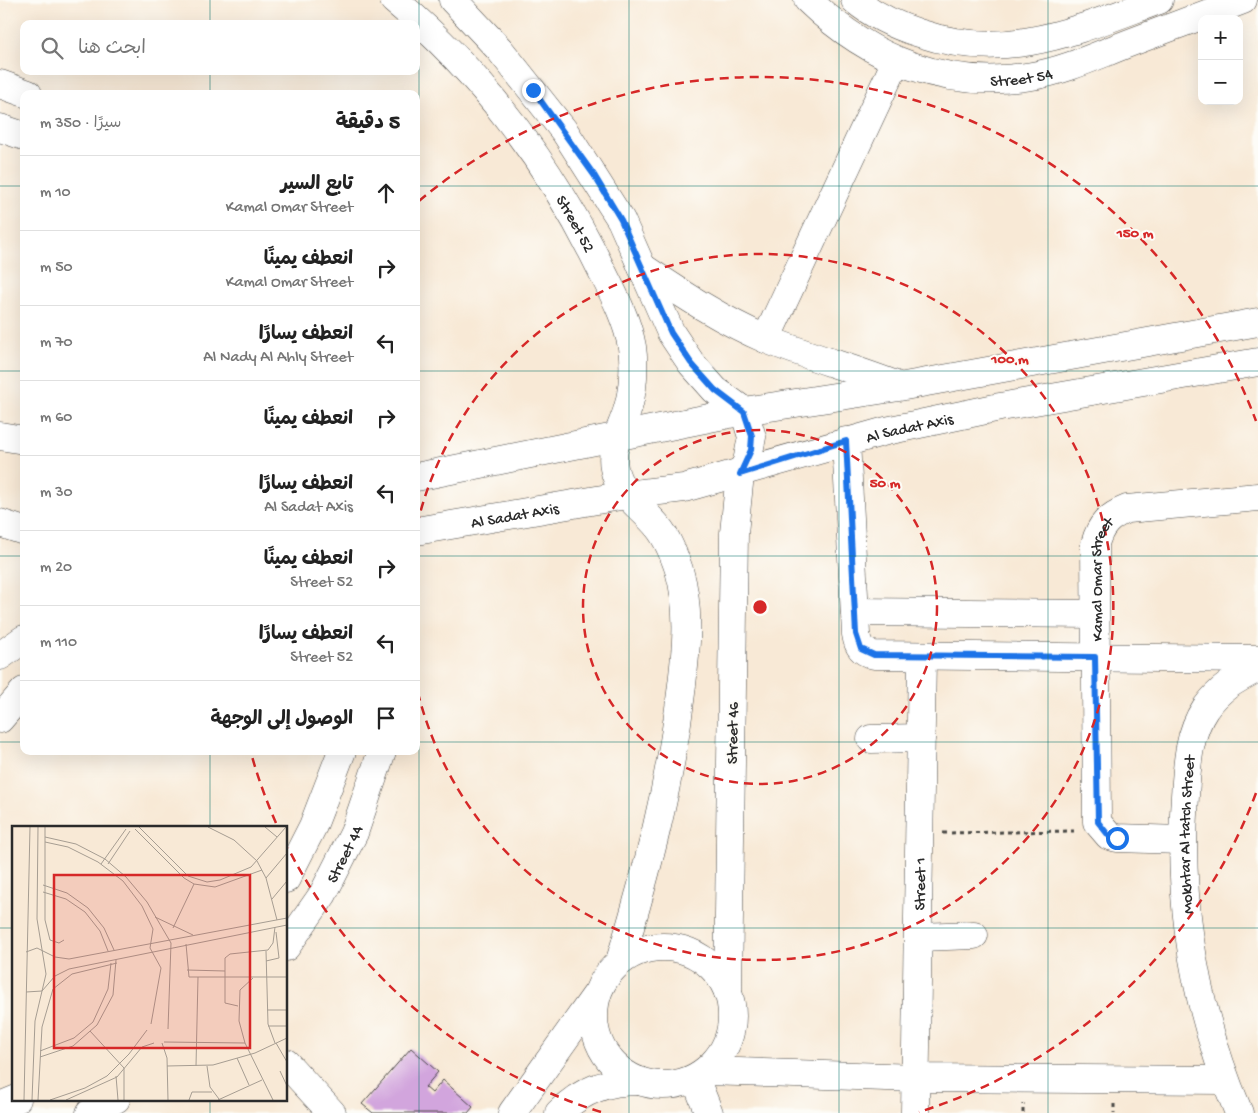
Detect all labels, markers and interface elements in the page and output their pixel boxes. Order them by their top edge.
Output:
map controls [1198,15,1243,105]
button: + [1198,15,1243,60]
search box [20,20,420,75]
icon: search [38,34,66,62]
text: ابحث هنا [78,38,146,61]
button: − [1198,60,1243,105]
street label: Street 54 [990,66,1056,92]
route end [522,79,545,102]
text: 5 دقيقة [336,112,400,137]
text: سيرًا · 350 m [40,115,121,134]
text: تابع السير [281,174,353,197]
icon: ahead [372,179,400,207]
text: 10 m [40,184,71,203]
street label: Street 52 [550,193,597,257]
text: Kamal Omar Street [226,199,353,218]
text: 150 m [1116,225,1154,243]
text: انعطف يمينًا [264,249,353,272]
icon: right [372,254,400,282]
text: 50 m [40,259,73,278]
text: Kamal Omar Street [226,274,353,293]
text: انعطف يسارًا [259,324,353,347]
icon: left [372,329,400,357]
text: 70 m [40,334,73,353]
text: Al Nady Al Ahly Street [203,349,353,368]
text: 100 m [990,351,1029,369]
icon: right [372,404,400,432]
text: 60 m [40,409,72,428]
text: انعطف يمينًا [264,409,353,432]
street label: Al Sadat Axis [864,411,956,449]
text: انعطف يسارًا [259,474,353,497]
text: 50 m [870,475,901,493]
icon: left [372,479,400,507]
text: 30 m [40,484,73,503]
text: Al Sadat Axis [264,499,353,518]
street label: Al Sadat Axis [470,500,562,534]
street label: Kamal Omar Street [1089,513,1120,641]
text: انعطف يمينًا [264,549,353,572]
icon: right [372,554,400,582]
text: 20 m [40,559,72,578]
text: Street 52 [290,574,353,593]
centre of rings [751,598,769,616]
text: انعطف يسارًا [259,624,353,647]
icon: left [372,629,400,657]
text: 110 m [40,634,77,653]
text: Street 52 [290,649,353,668]
street label: Street 46 [724,701,745,764]
icon: arrive [372,704,400,732]
text: الوصول إلى الوجهة [210,709,353,732]
street label: Mokhtar Al tatch Street [1177,753,1202,915]
street label: Street 44 [324,823,369,887]
inset map [12,826,288,1100]
route start [1106,827,1129,850]
street label: Street 1 [912,857,932,911]

